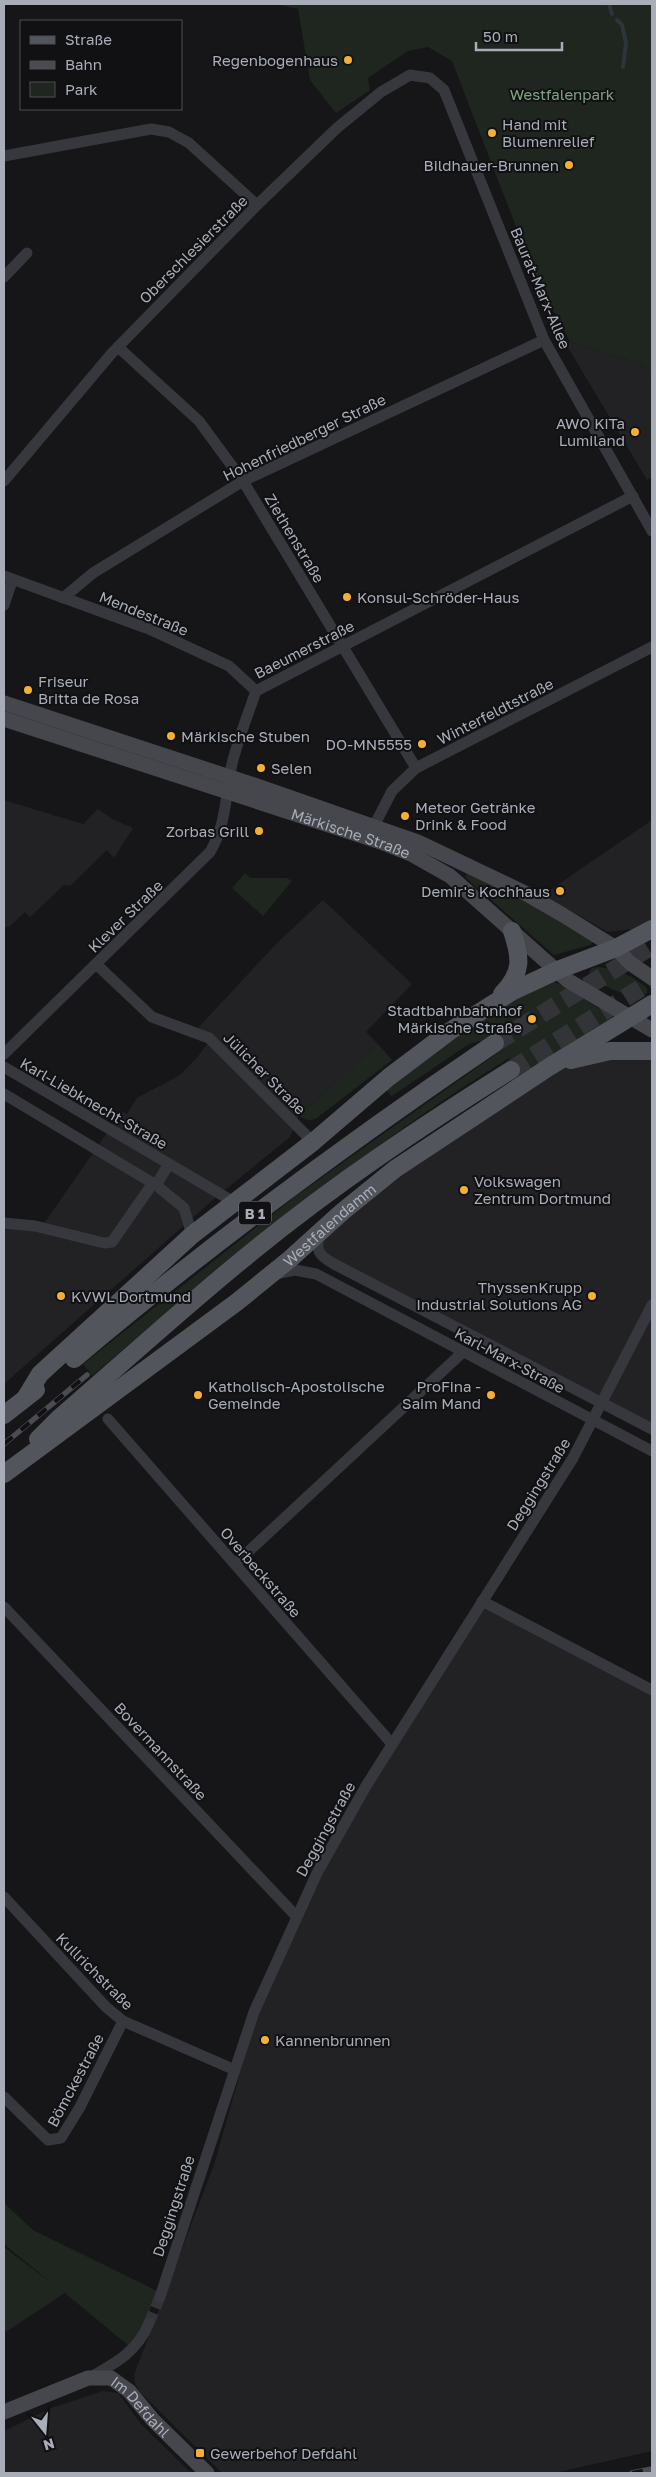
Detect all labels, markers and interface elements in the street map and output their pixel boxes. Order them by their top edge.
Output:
legend [20,20,182,110]
scale bar [476,20,562,52]
text: 50 m [483,27,518,45]
text: Straße [65,30,112,48]
place label: Regenbogenhaus [212,51,338,69]
marker: Regenbogenhaus [342,54,354,66]
text: Bahn [65,55,102,73]
text: Park [65,80,98,98]
park label: Westfalenpark [510,85,615,103]
place label: Hand mit Blumenrelief [502,115,595,150]
marker: Hand mit Blumenrelief [486,127,498,139]
place label: Bildhauer-Brunnen [424,156,559,174]
marker: Bildhauer-Brunnen [563,159,575,171]
street label: Oberschlesierstraße [135,191,251,307]
street label: Baurat-Marx-Allee [507,224,575,352]
street label: Hohenfriedberger Straße [220,390,389,484]
place label: AWO KiTa Lumiland [556,414,625,449]
marker: AWO KiTa Lumiland [629,426,641,438]
street label: Ziethenstraße [261,490,329,586]
street label: Mendestraße [97,587,191,639]
place label: Konsul-Schröder-Haus [357,588,519,606]
marker: Konsul-Schröder-Haus [341,591,353,603]
street label: Baeumerstraße [251,616,357,682]
place label: Friseur Britta de Rosa [38,672,139,707]
street label: Winterfeldtstraße [434,674,556,748]
marker: Friseur Britta de Rosa [22,684,34,696]
place label: Märkische Stuben [181,727,310,745]
marker: Märkische Stuben [165,730,177,742]
place label: DO-MN5555 [326,735,412,753]
marker: DO-MN5555 [416,738,428,750]
place label: Selen [271,759,312,777]
marker: Selen [255,762,267,774]
place label: Meteor Getränke Drink & Food [415,798,536,833]
street label: Märkische Straße [289,804,413,862]
marker: Meteor Getränke Drink & Food [399,810,411,822]
place label: Zorbas Grill [166,822,249,840]
marker: Zorbas Grill [253,825,265,837]
street label: Klever Straße [84,876,166,956]
place label: Demir's Kochhaus [421,882,550,900]
marker: Demir's Kochhaus [554,885,566,897]
place label: Stadtbahnbahnhof Märkische Straße [387,1001,523,1036]
marker: Stadtbahnbahnhof Märkische Straße [526,1013,538,1025]
street label: Jülicher Straße [220,1028,310,1118]
street label: Karl-Liebknecht-Straße [17,1053,171,1153]
place label: Volkswagen Zentrum Dortmund [474,1172,611,1207]
street label: Westfalendamm [279,1179,379,1270]
marker: Volkswagen Zentrum Dortmund [458,1184,470,1196]
road number: B 1 [239,1202,271,1224]
place label: ThyssenKrupp Industrial Solutions AG [416,1278,582,1313]
place label: KVWL Dortmund [71,1287,191,1305]
marker: KVWL Dortmund [55,1290,67,1302]
marker: ThyssenKrupp Industrial Solutions AG [586,1290,598,1302]
street label: Karl-Marx-Straße [452,1323,568,1397]
place label: Katholisch-Apostolische Gemeinde [208,1377,385,1412]
place label: ProFina - Saim Mand [402,1377,481,1412]
marker: Katholisch-Apostolische Gemeinde [192,1389,204,1401]
marker: ProFina - Saim Mand [485,1389,497,1401]
street label: Deggingstraße [502,1434,574,1534]
street label: Overbeckstraße [217,1523,305,1621]
street label: Bovermannstraße [111,1698,211,1804]
street label: Deggingstraße [292,1778,359,1880]
street label: Kullrichstraße [53,1929,137,2013]
street label: Bömckestraße [43,2030,107,2130]
place label: Kannenbrunnen [275,2031,391,2049]
marker: Kannenbrunnen [259,2034,271,2046]
street label: Deggingstraße [148,2153,198,2259]
street label: Im Defdahl [108,2372,174,2441]
north arrow [20,2407,70,2457]
text: N [41,2435,57,2455]
place label: Gewerbehof Defdahl [210,2444,357,2462]
marker: Gewerbehof Defdahl [194,2447,206,2459]

